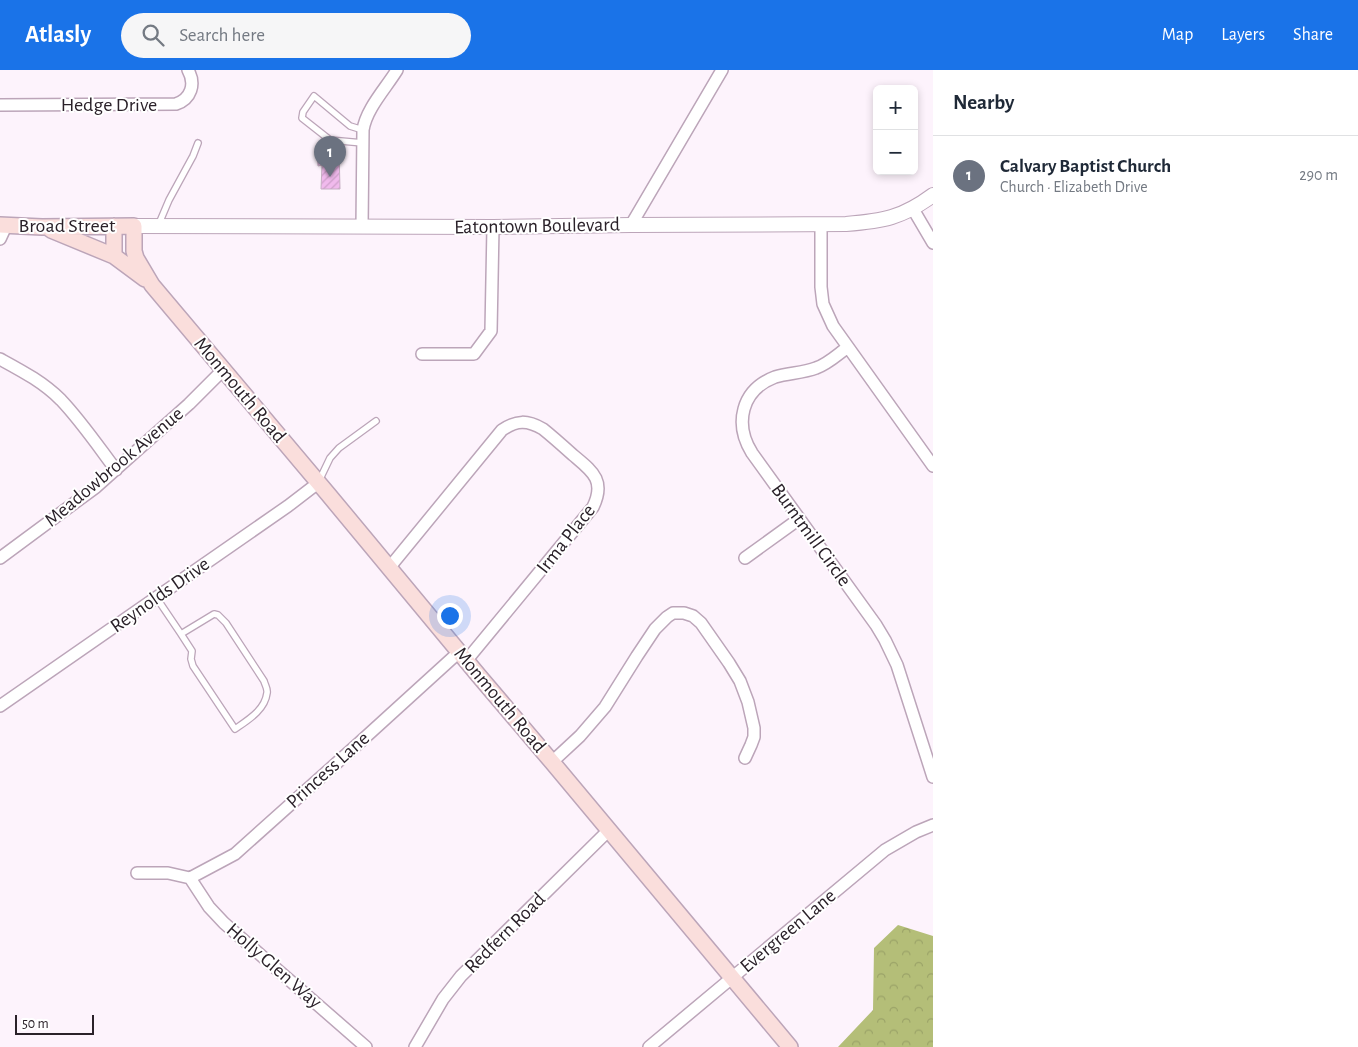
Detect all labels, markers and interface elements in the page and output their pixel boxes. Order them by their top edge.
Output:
search box [121,13,471,58]
icon: search [139,21,167,49]
text: Atlasly [25,23,91,47]
text: Search here [179,26,265,45]
text: Map [1162,26,1193,44]
text: Layers [1221,26,1265,44]
text: Share [1293,26,1333,44]
map controls [873,85,918,175]
button: + [873,85,918,130]
text: Nearby [953,92,1014,113]
street label: Hedge Drive [61,95,157,115]
button: − [873,130,918,175]
pin: 1 [314,136,346,177]
text: Calvary Baptist Church [1000,157,1171,176]
text: 1 [966,167,972,183]
text: 290 m [1299,167,1338,183]
text: Church · Elizabeth Drive [1000,179,1148,195]
street label: Eatontown Boulevard [454,215,620,237]
street label: Broad Street [19,216,116,236]
street label: Monmouth Road [190,333,290,447]
street label: Meadowbrook Avenue [41,403,187,531]
street label: Burntmill Circle [767,480,855,590]
street label: Irma Place [533,501,599,577]
street label: Reynolds Drive [107,554,213,636]
your location [437,603,463,629]
street label: Monmouth Road [450,643,550,757]
street label: Princess Lane [283,728,373,812]
street label: Evergreen Lane [736,885,840,977]
street label: Redfern Road [461,889,549,977]
street label: Holly Glen Way [223,920,326,1013]
scale bar [15,1012,94,1035]
text: 50 m [22,1017,49,1031]

